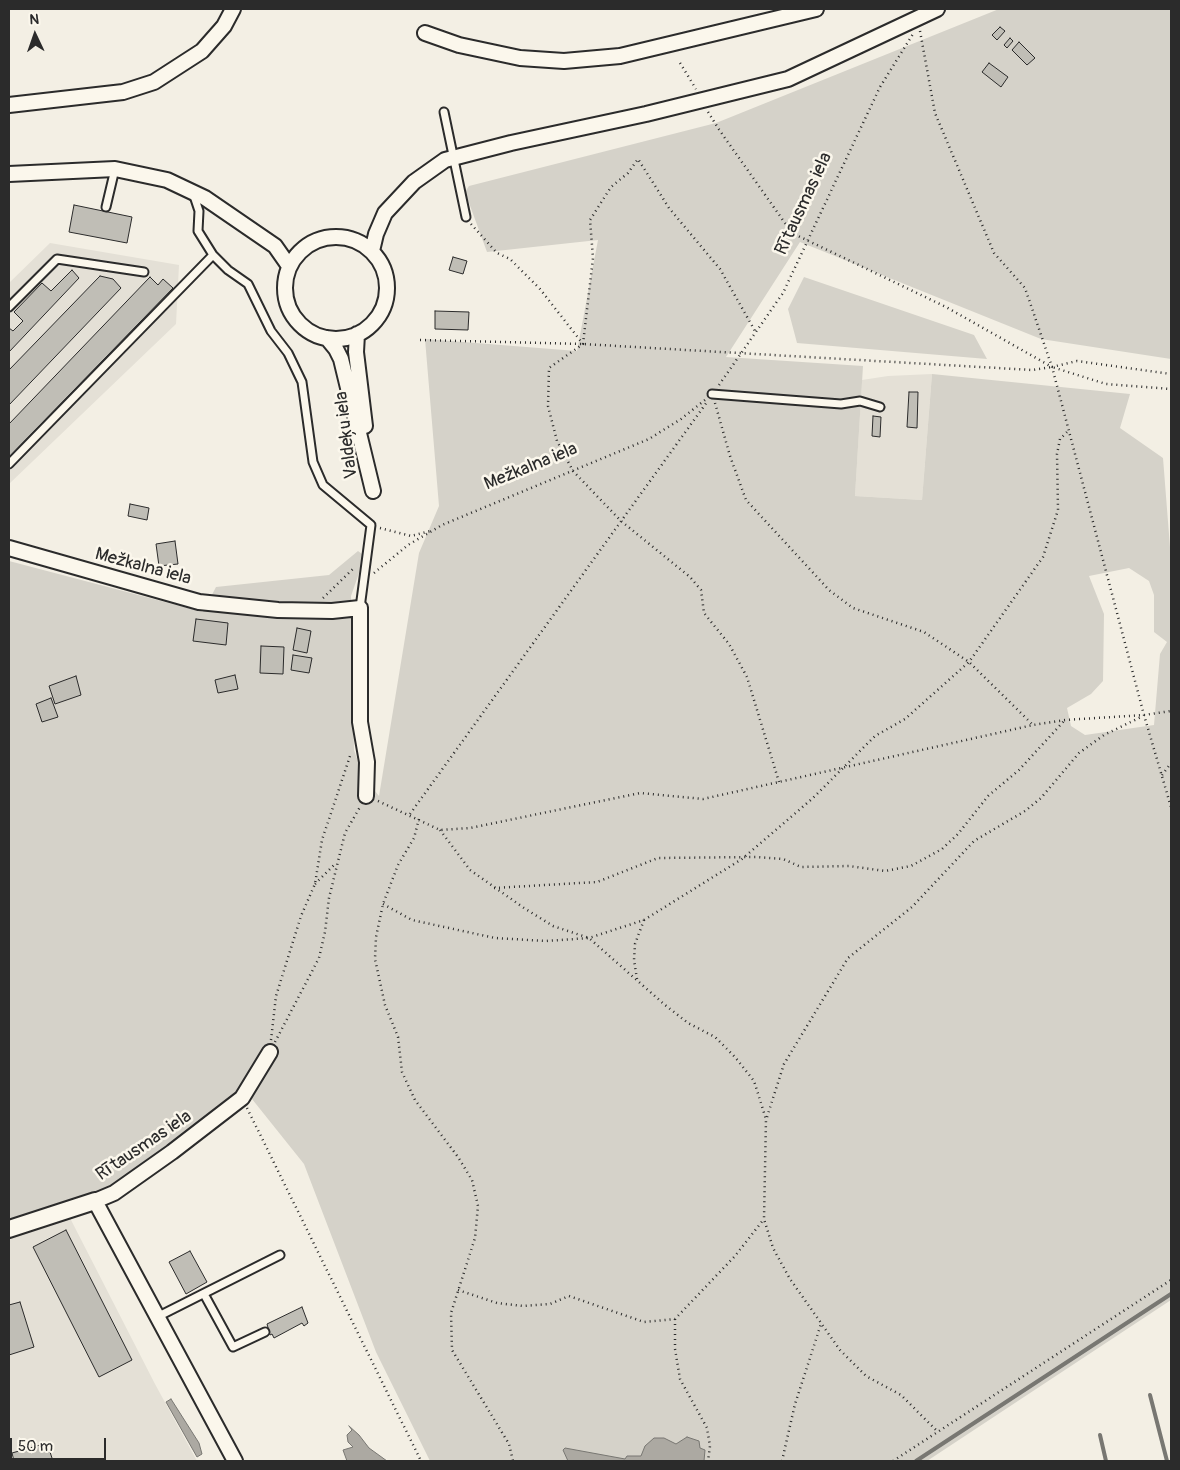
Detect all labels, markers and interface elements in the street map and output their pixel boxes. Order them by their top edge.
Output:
north arrow [10,10,60,60]
text: N [29,11,39,28]
street label: Rītausmas iela [771,149,837,259]
street label: Valdeķu iela [331,390,363,480]
street label: Mežkalna iela [481,439,581,495]
street label: Mežkalna iela [93,544,193,590]
street label: Rītausmas iela [92,1106,196,1186]
scale bar [12,1428,109,1460]
text: 50 m [18,1437,53,1456]

